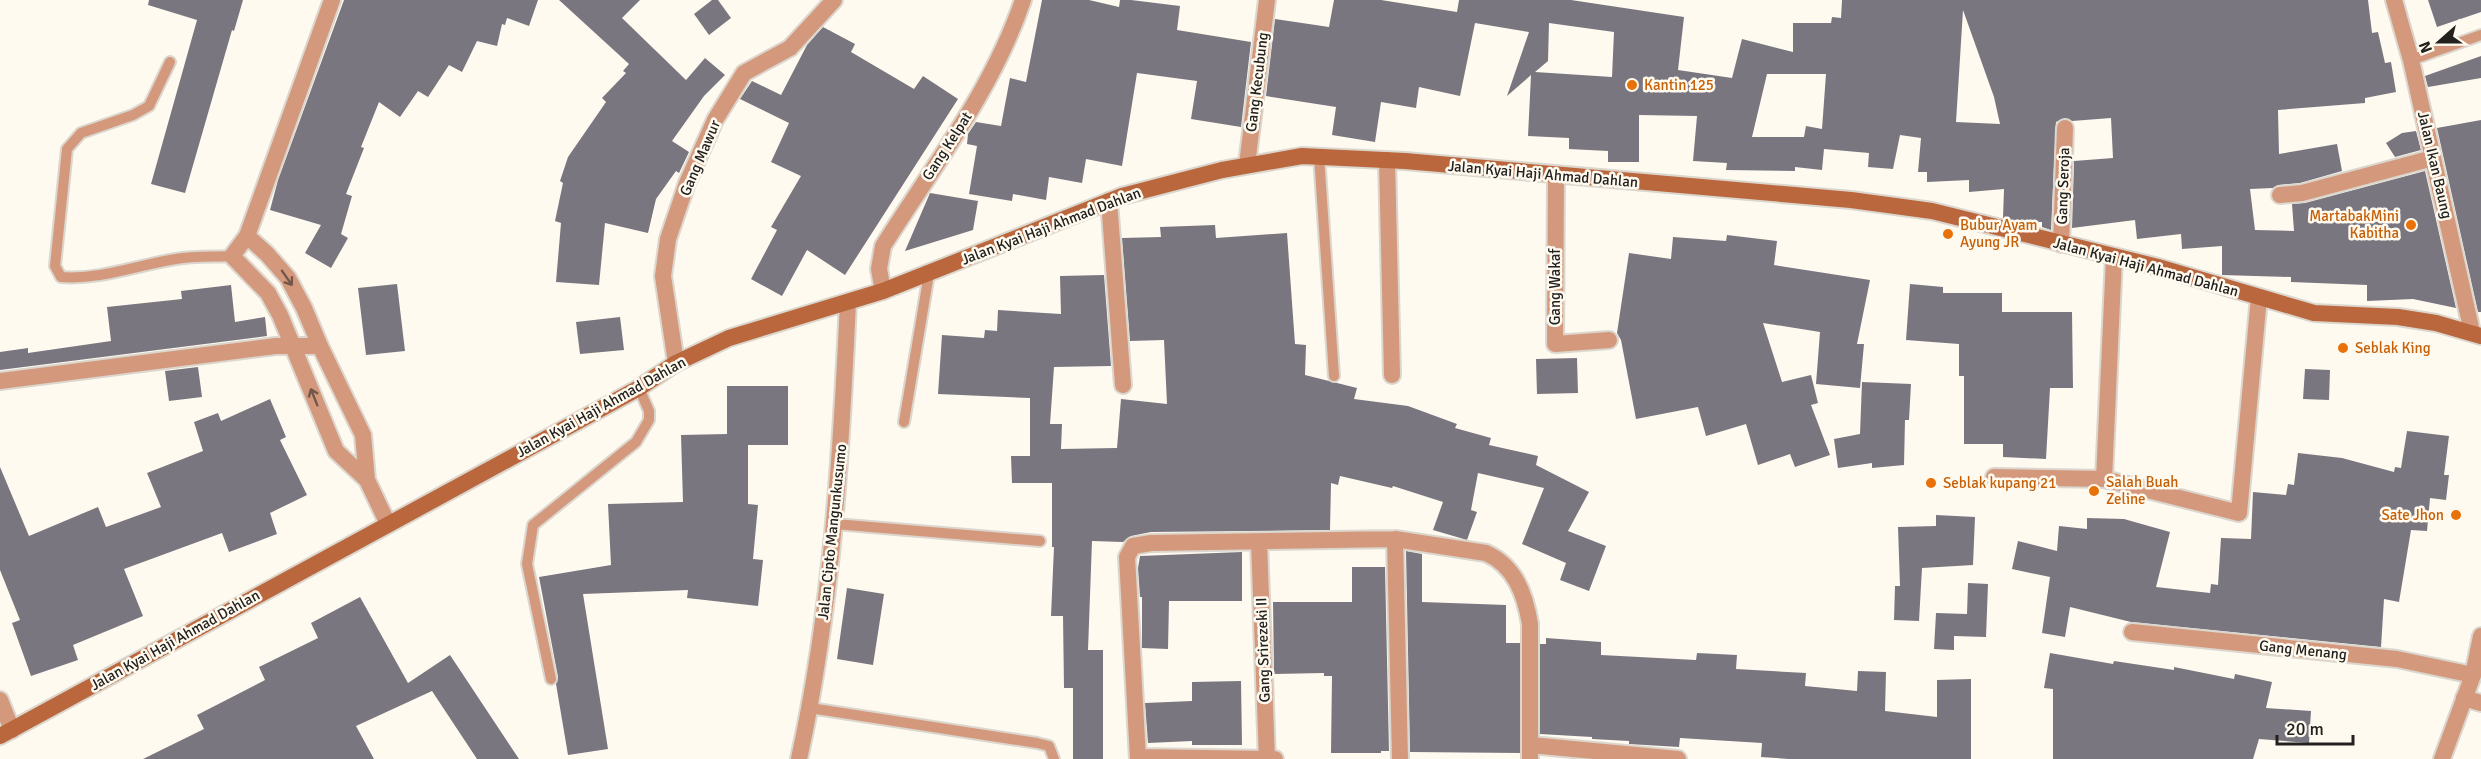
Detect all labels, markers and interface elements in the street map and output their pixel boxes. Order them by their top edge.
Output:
north arrow [2409,12,2469,72]
street label: Gang Kecubung [1242,31,1272,133]
text: N [2415,38,2437,56]
place label: Kantin 125 [1644,76,1714,94]
marker: Kantin 125 [1625,78,1639,92]
street label: Gang Kelpat [918,108,976,184]
street label: Jalan Ikan Baung [2414,110,2456,220]
street label: Gang Mawur [676,117,724,199]
street label: Gang Seroja [2053,147,2073,225]
street label: Jalan Kyai Haji Ahmad Dahlan [1447,157,1639,191]
street label: Jalan Kyai Haji Ahmad Dahlan [959,183,1143,269]
place label: MartabakMini Kabitha [2309,207,2399,242]
place label: Bubur Ayam Ayung JR [1960,216,2038,251]
marker: MartabakMini Kabitha [2404,218,2418,232]
marker: Bubur Ayam Ayung JR [1941,227,1955,241]
street label: Jalan Kyai Haji Ahmad Dahlan [2051,234,2241,300]
street label: Gang Wakaf [1546,248,1564,325]
one-way arrow [281,269,293,286]
place label: Seblak King [2355,339,2431,357]
marker: Seblak King [2336,341,2350,355]
street label: Jalan Kyai Haji Ahmad Dahlan [513,353,689,461]
one-way arrow [308,388,319,407]
street label: Jalan Cipto Mangunkusumo [814,443,850,621]
place label: Salah Buah Zeline [2106,473,2179,508]
place label: Seblak kupang 21 [1943,474,2056,492]
marker: Seblak kupang 21 [1924,476,1938,490]
marker: Salah Buah Zeline [2087,484,2101,498]
place label: Sate Jhon [2381,506,2444,524]
marker: Sate Jhon [2449,508,2463,522]
street label: Jalan Kyai Haji Ahmad Dahlan [87,586,263,694]
street label: Gang Srirezeki II [1252,597,1274,703]
street label: Gang Menang [2258,636,2348,664]
scale bar [2277,708,2354,746]
text: 20 m [2286,718,2324,740]

